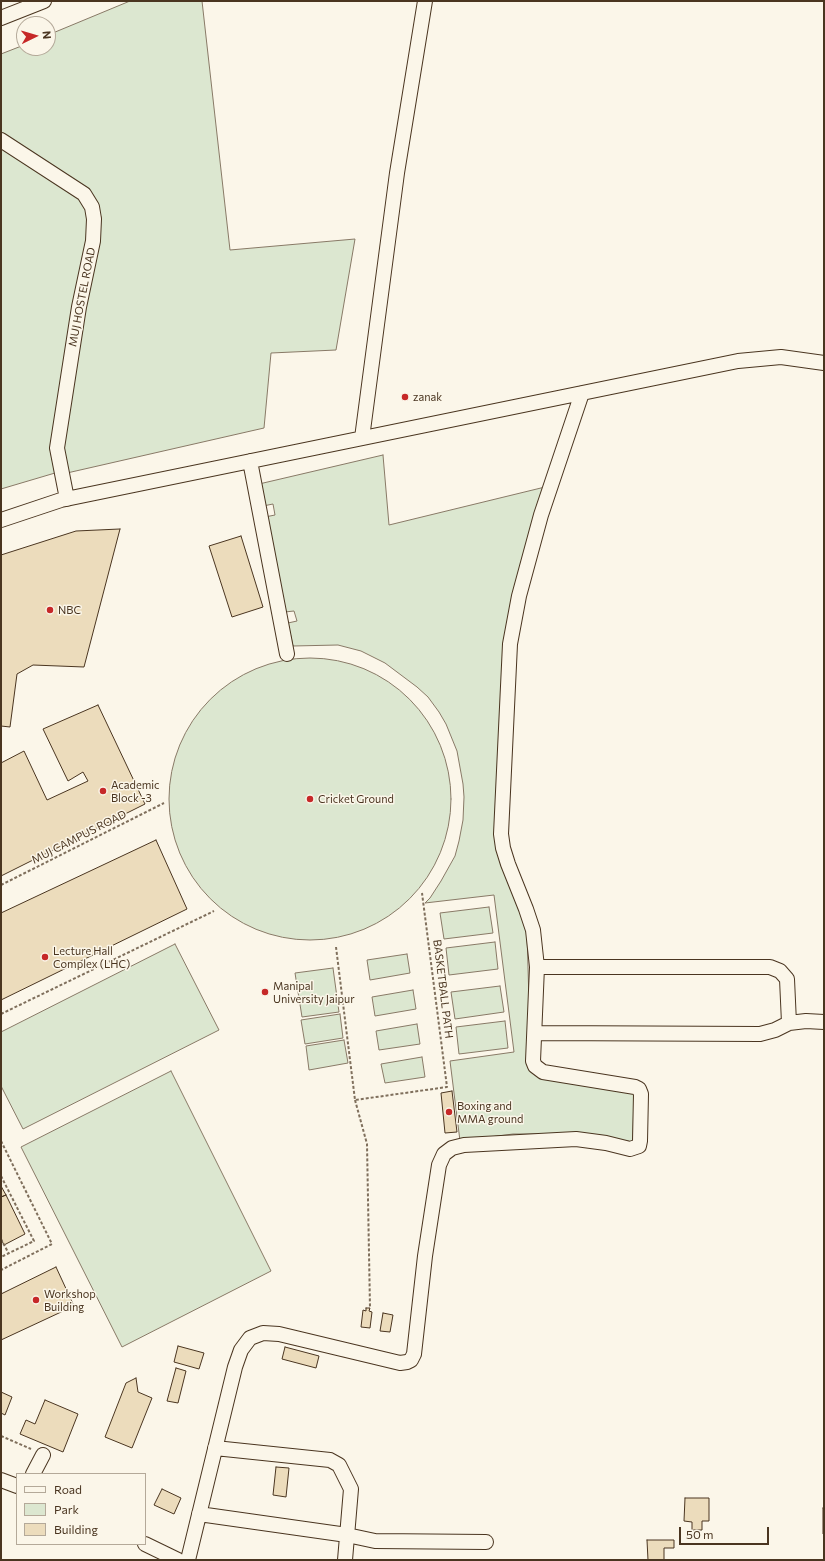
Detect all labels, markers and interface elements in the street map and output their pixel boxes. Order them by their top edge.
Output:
north arrow [16,16,56,56]
text: N [41,30,54,40]
street label: MUJ HOSTEL ROAD [66,246,98,348]
place label: zanak [413,390,442,404]
marker: zanak [400,392,410,402]
place label: NBC [58,603,81,617]
marker: NBC [45,605,55,615]
place label: Academic Block -3 [111,778,160,804]
marker: Academic Block -3 [98,786,108,796]
place label: Cricket Ground [318,792,394,806]
marker: Cricket Ground [305,794,315,804]
street label: MUJ CAMPUS ROAD [29,807,129,867]
street label: BASKETBALL PATH [430,939,456,1039]
place label: Lecture Hall Complex (LHC) [53,944,130,970]
marker: Lecture Hall Complex (LHC) [40,952,50,962]
place label: Manipal University Jaipur [273,979,355,1005]
marker: Manipal University Jaipur [260,987,270,997]
place label: Boxing and MMA ground [457,1099,523,1125]
marker: Boxing and MMA ground [444,1107,454,1117]
place label: Workshop Building [44,1287,96,1313]
marker: Workshop Building [31,1295,41,1305]
legend [16,1473,146,1545]
text: Road [54,1482,82,1496]
text: Park [54,1502,79,1516]
scale bar [681,1519,771,1545]
text: Building [54,1522,98,1536]
text: 50 m [686,1527,714,1541]

